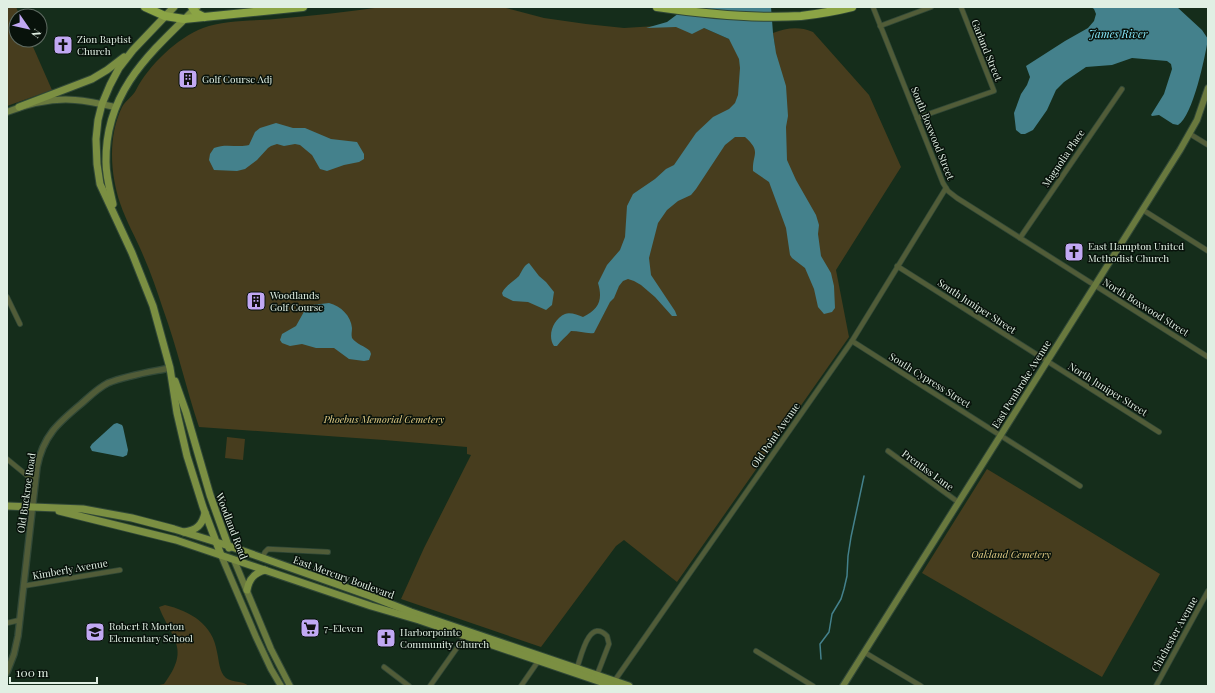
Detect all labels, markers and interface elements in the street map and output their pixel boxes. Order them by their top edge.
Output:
north arrow [8,8,48,48]
street label: Garland Street [968,17,1006,83]
text: N [28,26,45,41]
water label: James River [1089,26,1148,41]
place label: Zion Baptist Church [77,32,132,58]
church icon: Zion Baptist Church [52,34,74,56]
building icon: Golf Course Adj [177,68,199,90]
place label: Golf Course Adj [202,72,272,86]
street label: South Boxwood Street [908,84,958,182]
street label: Magnolia Place [1038,126,1088,190]
place label: East Hampton United Methodist Church [1088,239,1184,265]
church icon: East Hampton United Methodist Church [1063,241,1085,263]
street label: South Juniper Street [935,275,1019,337]
street label: North Boxwood Street [1100,275,1192,339]
place label: Woodlands Golf Course [269,288,323,314]
building icon: Woodlands Golf Course [245,290,267,312]
street label: East Pembroke Avenue [988,337,1054,431]
street label: South Cypress Street [886,349,974,411]
street label: North Juniper Street [1066,359,1151,419]
street label: Old Point Avenue [747,399,803,471]
park label: Phoebus Memorial Cemetery [323,412,445,426]
street label: Prentiss Lane [899,446,957,494]
street label: Old Buckroe Road [13,452,39,534]
street label: Woodland Road [213,490,251,561]
park label: Oakland Cemetery [971,547,1051,561]
street label: East Mercury Boulevard [291,552,397,602]
street label: Kimberly Avenue [31,555,109,583]
street label: Chichester Avenue [1148,594,1200,674]
supermarket icon: 7-Eleven [299,617,321,639]
place label: Robert R Morton Elementary School [109,619,193,645]
school or university icon: Robert R Morton Elementary School [84,621,106,643]
place label: 7-Eleven [324,621,363,635]
place label: Harborpointe Community Church [400,625,489,651]
church icon: Harborpointe Community Church [375,627,397,649]
scale bar [10,659,97,685]
text: 100 m [16,664,49,680]

